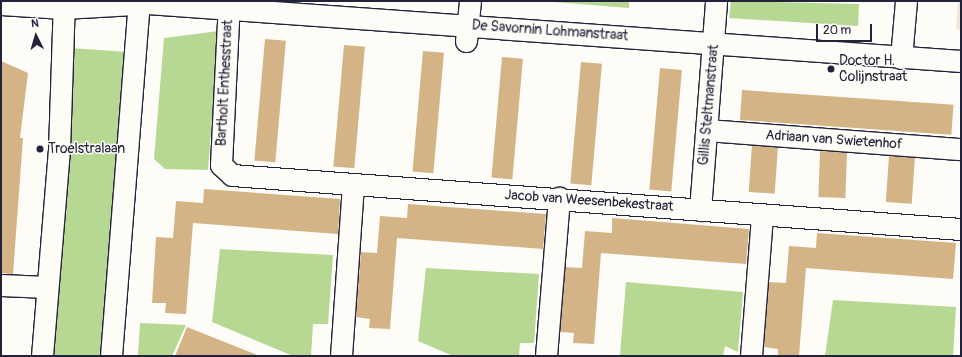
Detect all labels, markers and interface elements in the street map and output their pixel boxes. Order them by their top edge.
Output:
north arrow [16,16,56,56]
scale bar [818,16,874,42]
text: N [31,17,39,30]
street label: De Savornin Lohmanstraat [471,17,629,45]
street label: Bartholt Enthesstraat [213,19,237,147]
text: 20 m [823,23,851,38]
street label: Gillis Steltmanstraat [695,44,723,166]
place label: Doctor H. Colijnstraat [839,53,907,86]
marker: Doctor H. Colijnstraat [826,64,836,74]
street label: Adriaan van Swietenhof [765,127,903,153]
place label: Troelstralaan [48,141,125,157]
marker: Troelstralaan [35,144,45,154]
street label: Jacob van Weesenbekestraat [504,187,674,215]

